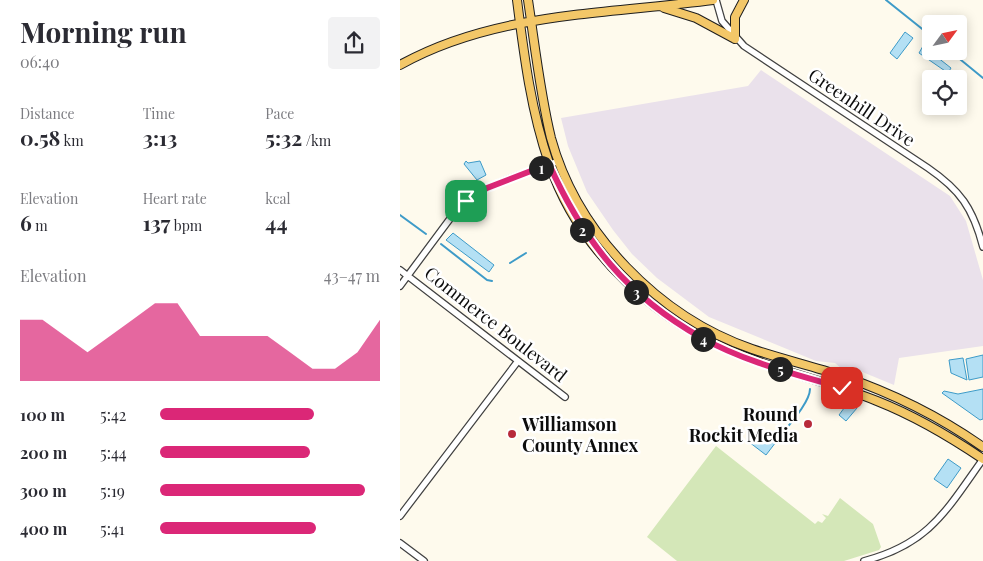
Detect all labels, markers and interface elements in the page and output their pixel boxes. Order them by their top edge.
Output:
text: Morning run [20,13,187,50]
north arrow [922,15,968,60]
map controls [922,15,967,115]
button: share [328,17,380,69]
text: 06:40 [20,51,60,72]
street label: Greenhill Drive [804,62,920,152]
button: locate [922,70,967,115]
text: Distance [20,104,75,123]
text: Time [143,104,175,123]
text: Pace [265,104,294,123]
text: 0.58 [20,123,60,151]
text: 3:13 [143,123,177,151]
text: 5:32 [265,123,302,151]
text: km [60,131,84,150]
text: /km [302,131,331,150]
pin: 1 [528,156,554,180]
text: 1 [539,159,544,178]
pin [445,180,487,222]
icon: arrive [452,187,480,215]
text: Elevation [20,189,78,208]
text: Heart rate [143,189,207,208]
text: kcal [265,189,290,208]
text: 6 [20,208,32,236]
text: 137 [143,208,170,236]
text: 44 [265,208,288,236]
text: m [32,216,48,235]
text: bpm [170,216,202,235]
pin: 2 [570,218,594,242]
text: 2 [579,221,586,240]
street label: Commerce Boulevard [420,261,573,388]
text: Elevation [20,265,87,286]
text: 43–47 m [324,265,380,286]
pin: 3 [624,280,648,304]
text: 3 [633,283,640,302]
pin: 4 [690,326,716,352]
text: 4 [700,330,707,349]
pin: 5 [768,356,792,382]
text: 5 [777,360,784,379]
pin [821,367,863,409]
icon: check [828,374,856,402]
place label: Round Rockit Media [689,402,799,447]
text: 100 m [20,404,65,425]
text: 5:42 [100,404,126,425]
place label: Williamson County Annex [521,412,638,457]
marker: Round Rockit Media [802,418,814,430]
marker: Williamson County Annex [506,428,518,440]
text: 200 m [20,442,67,463]
text: 5:44 [100,442,127,463]
text: 300 m [20,480,67,501]
text: 5:19 [100,480,125,501]
text: 400 m [20,518,67,539]
text: 5:41 [100,518,125,539]

